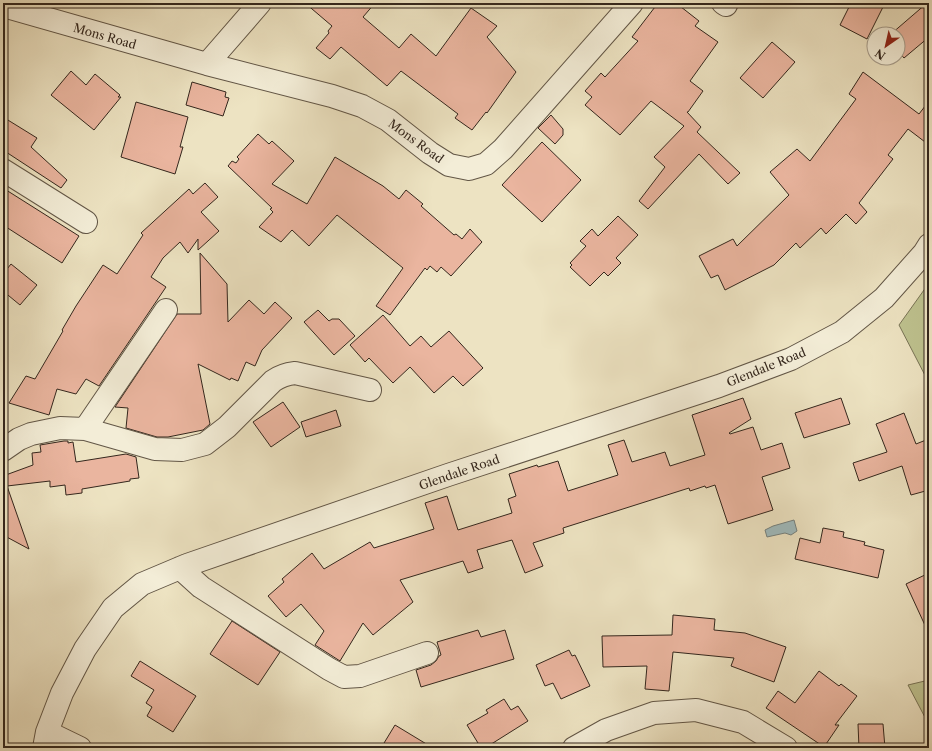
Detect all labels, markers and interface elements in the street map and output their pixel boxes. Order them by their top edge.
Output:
street label: Mons Road [72,20,139,52]
north arrow [866,26,906,66]
text: N [872,46,888,63]
street label: Mons Road [385,116,447,167]
street label: Glendale Road [724,344,809,390]
street label: Glendale Road [417,451,502,493]

